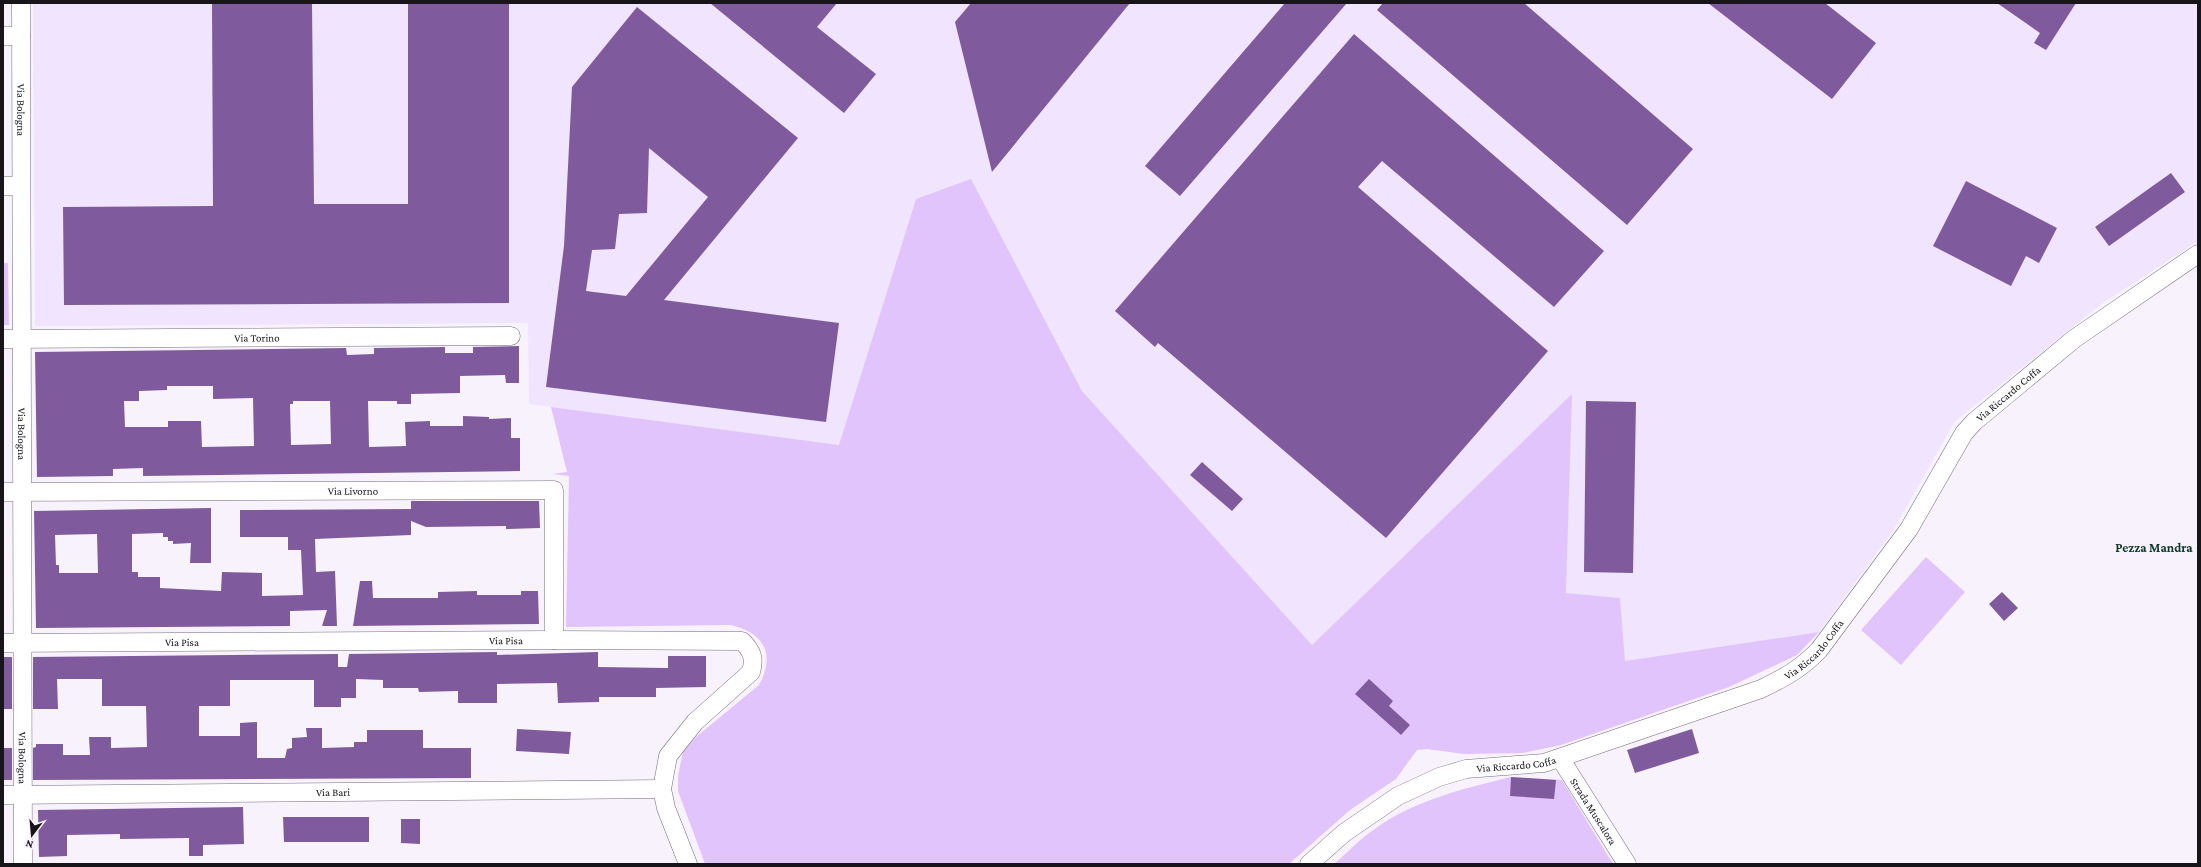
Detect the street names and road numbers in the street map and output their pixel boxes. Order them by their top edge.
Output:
street label: Via Bologna [14,84,27,136]
street label: Via Torino [234,331,280,344]
street label: Via Riccardo Coffa [1974,364,2043,424]
street label: Via Bologna [15,408,28,460]
street label: Via Livorno [328,485,379,497]
street label: Via Riccardo Coffa [1782,617,1846,682]
street label: Via Pisa [489,634,523,646]
street label: Via Pisa [165,636,199,648]
street label: Via Bologna [16,732,29,784]
street label: Via Riccardo Coffa [1476,753,1557,774]
street label: Strada Muscalora [1568,776,1619,847]
street label: Via Bari [316,786,350,798]

